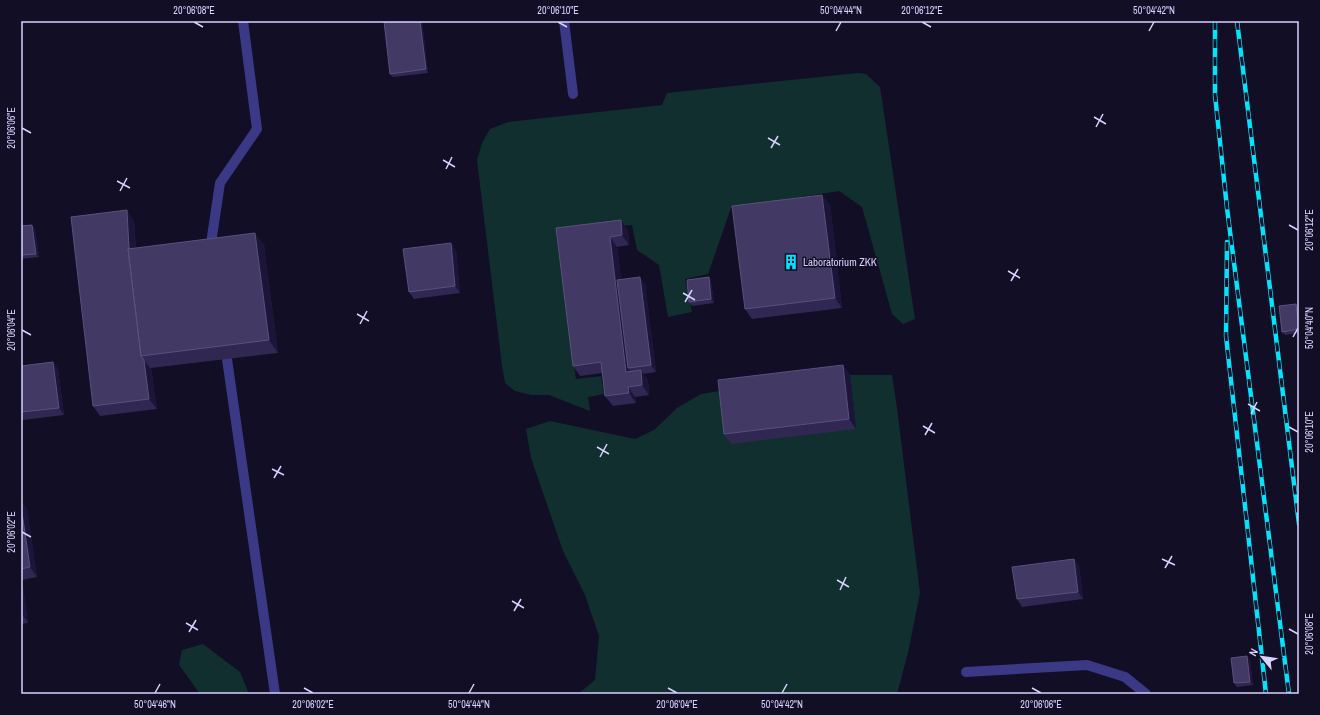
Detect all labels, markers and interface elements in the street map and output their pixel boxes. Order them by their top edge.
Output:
text: 20°06'08"E [173,4,215,17]
text: 20°06'10"E [537,4,579,17]
text: 50°04'44"N [820,4,862,17]
text: 20°06'12"E [901,4,943,17]
text: 50°04'42"N [1133,4,1175,17]
text: 20°06'06"E [5,107,18,149]
text: 20°06'12"E [1303,209,1316,251]
building icon: Laboratorium ZKK [782,253,800,271]
place label: Laboratorium ZKK [803,255,877,269]
text: 50°04'40"N [1303,307,1316,349]
text: 20°06'04"E [5,309,18,351]
text: 20°06'10"E [1303,411,1316,453]
text: 20°06'02"E [5,511,18,553]
text: 20°06'08"E [1303,613,1316,655]
north arrow [1242,637,1282,677]
text: N [1246,646,1261,658]
text: 50°04'46"N [134,698,176,711]
text: 20°06'02"E [292,698,334,711]
text: 50°04'44"N [448,698,490,711]
text: 20°06'04"E [656,698,698,711]
text: 50°04'42"N [761,698,803,711]
text: 20°06'06"E [1020,698,1062,711]

